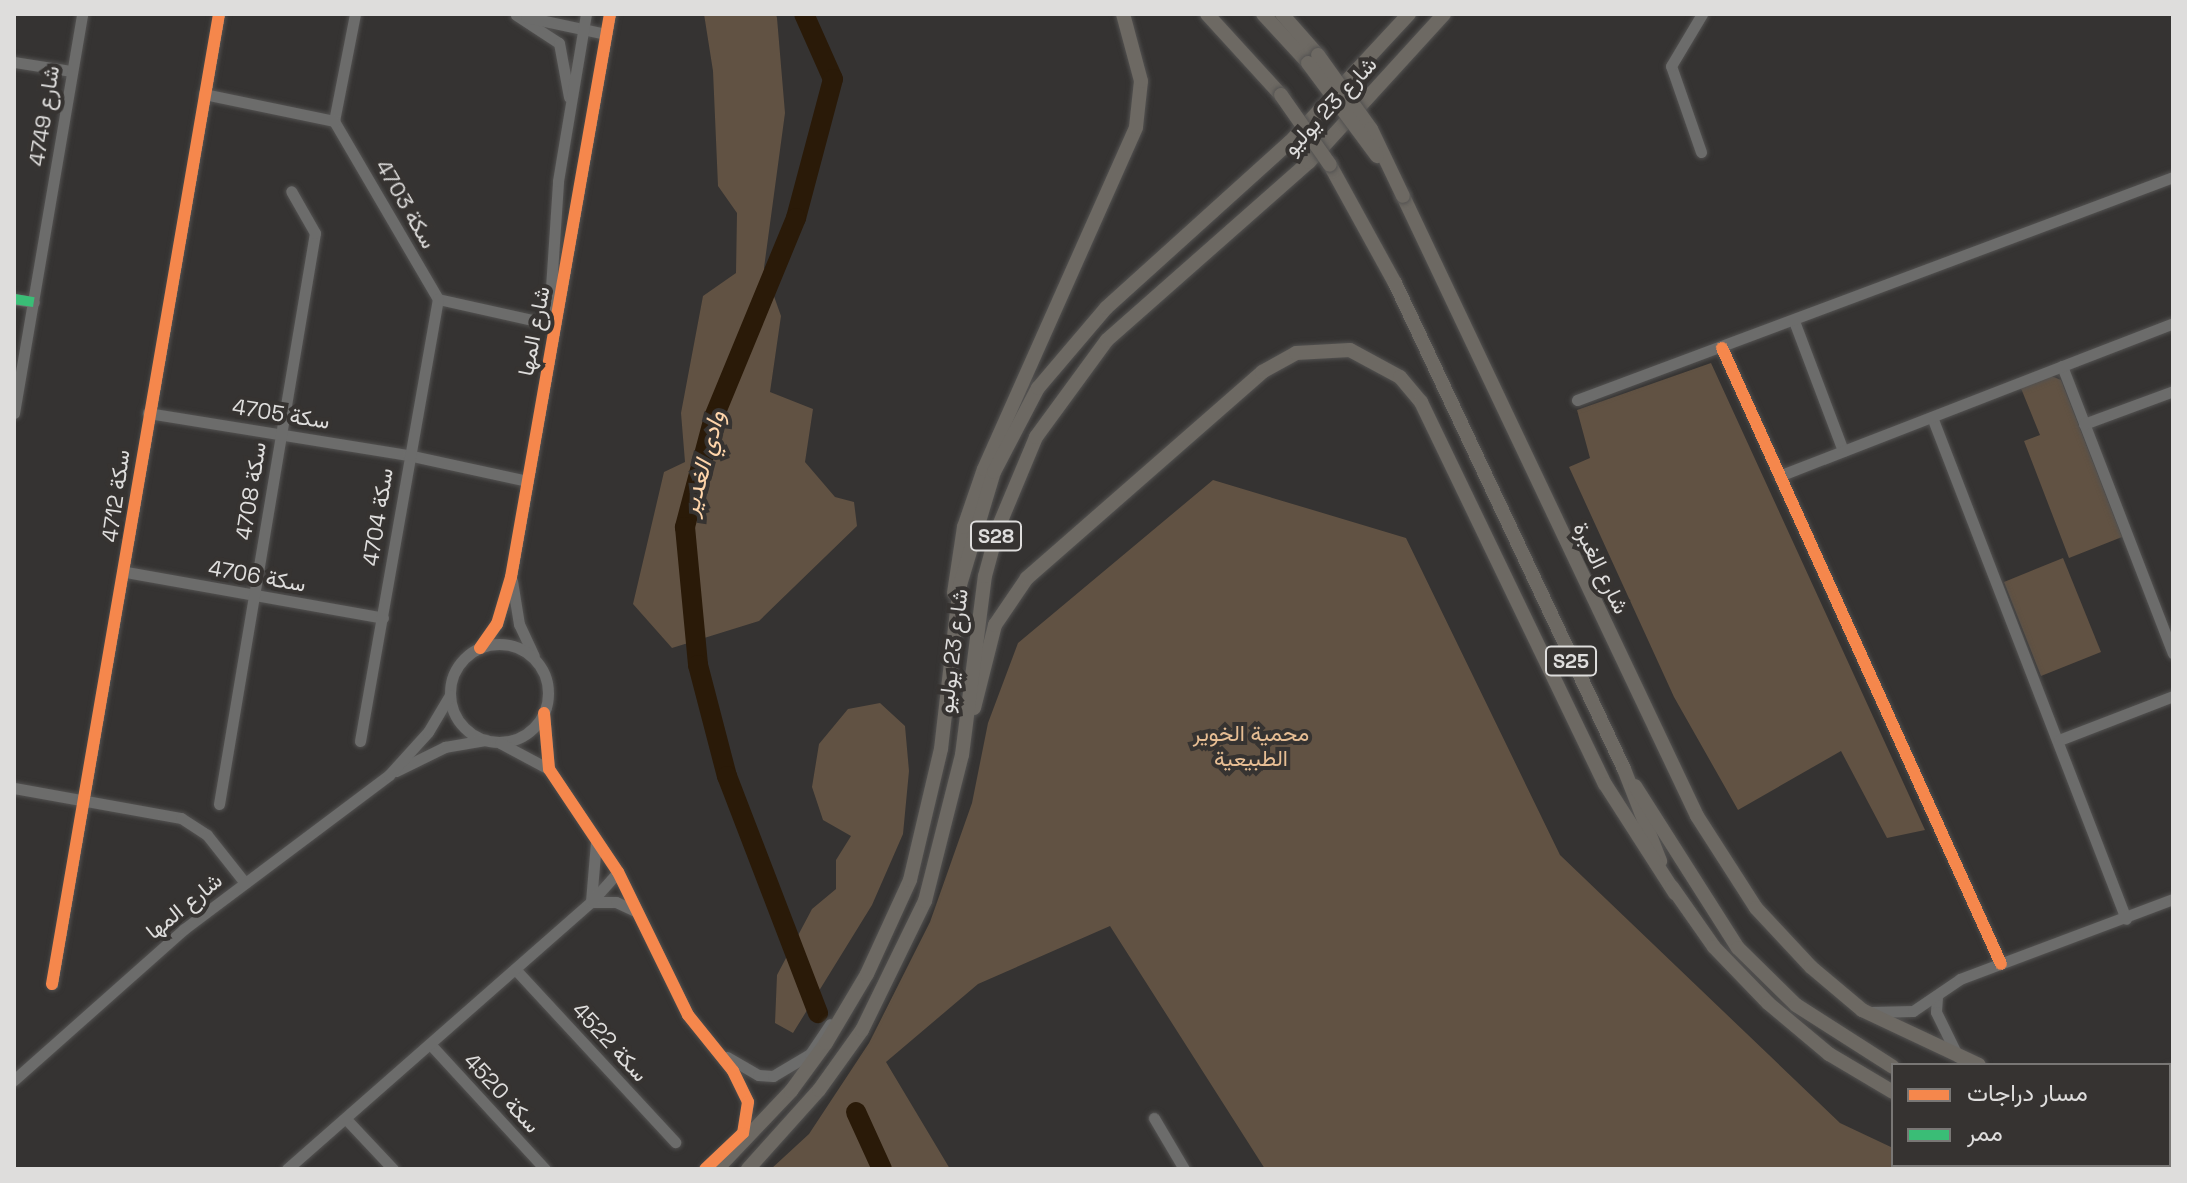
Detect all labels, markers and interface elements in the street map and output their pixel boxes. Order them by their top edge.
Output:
street label: شارع 23 يوليو [1278,51,1382,161]
street label: 4749 شارع [23,64,65,168]
street label: 4703 سكة [370,155,442,253]
street label: شارع المها [512,284,556,378]
street label: 4705 سكة [230,393,332,435]
water label: وادي الغدير [675,407,731,519]
street label: سكة 4708 [230,440,272,542]
street label: سكة 4712 [96,448,136,544]
street label: سكة 4704 [357,466,399,568]
street label: شارع الغبرة [1568,518,1634,618]
road number: S28 [970,520,1022,552]
street label: 4706 سكة [206,554,308,598]
street label: شارع 23 يوليو [932,587,974,715]
road number: S25 [1545,645,1597,677]
park label: محمية الخوير الطبيعية [1193,720,1309,772]
street label: شارع المها [140,867,228,945]
street label: سكة 4522 [567,997,653,1087]
street label: سكة 4520 [458,1048,546,1138]
legend [1891,1063,2171,1167]
text: مسار دراجات [1967,1077,2088,1108]
text: ممر [1967,1117,2003,1148]

